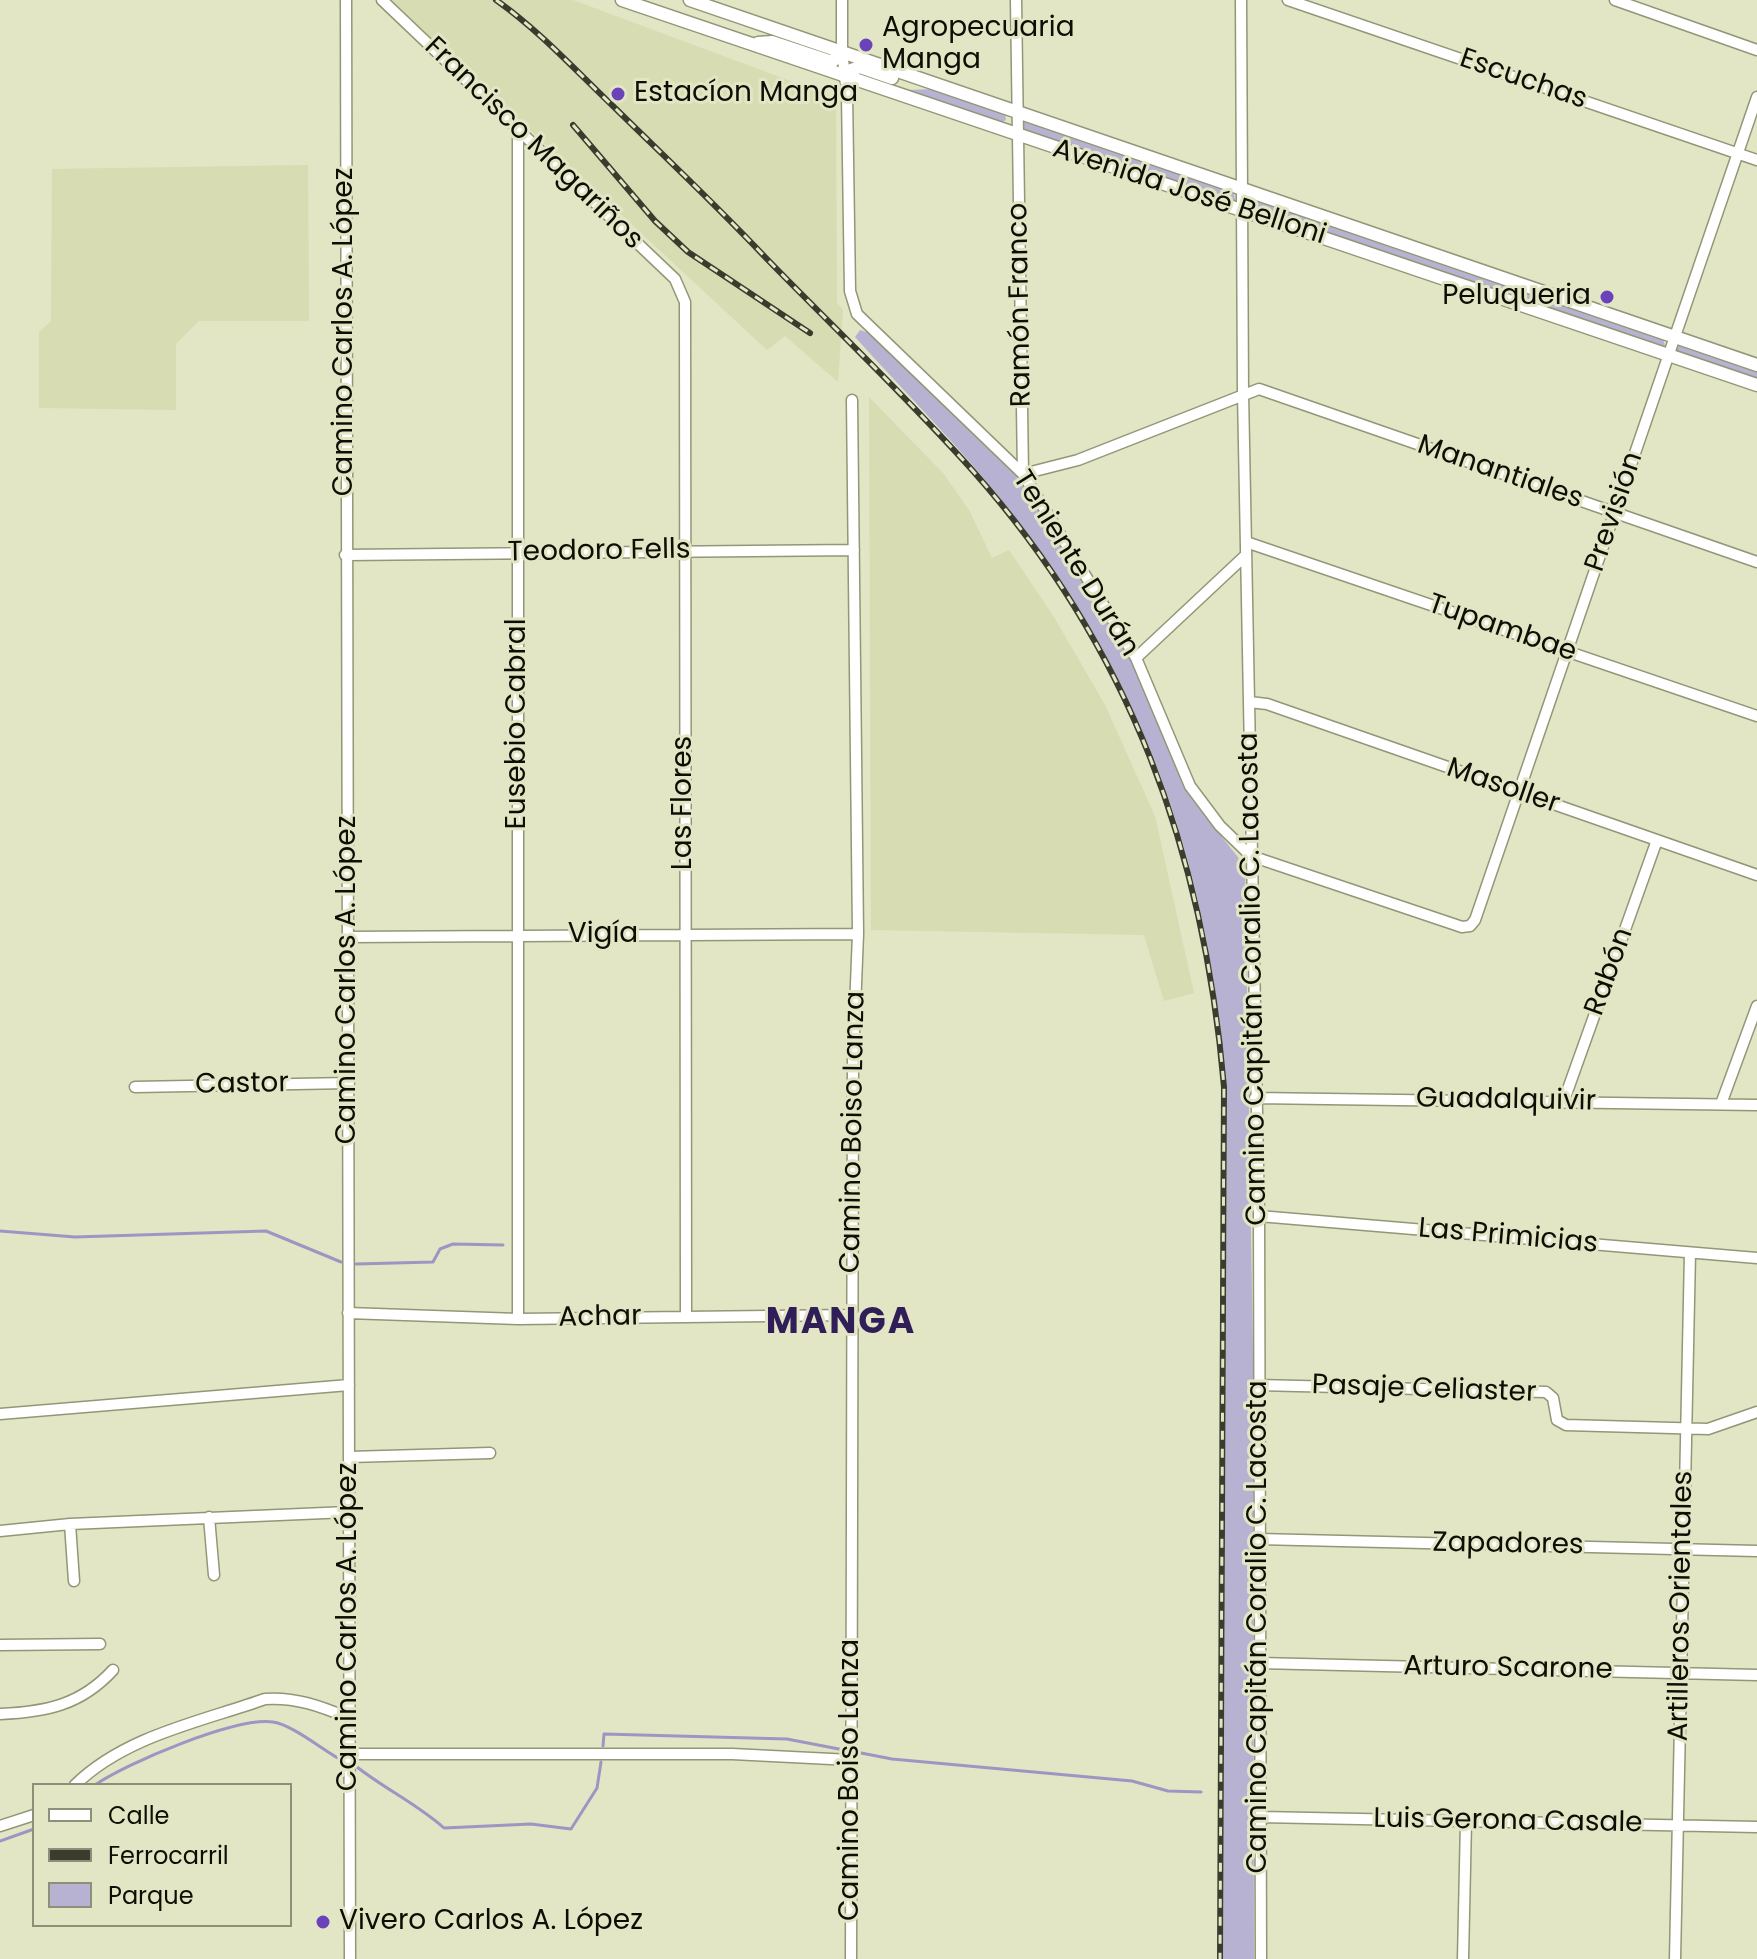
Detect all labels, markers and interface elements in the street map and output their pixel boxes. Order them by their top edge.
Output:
place label: Agropecuaria Manga [882,12,1075,78]
street label: Francisco Magariños [417,31,649,257]
marker: Agropecuaria Manga [857,36,875,54]
street label: Escuchas [1455,43,1591,117]
place label: Estacíon Manga [634,77,858,111]
marker: Estacíon Manga [609,85,627,103]
street label: Avenida José Belloni [1048,133,1330,253]
street label: Camino Carlos A. López [328,168,362,496]
street label: Ramón Franco [1002,203,1040,407]
place label: Peluqueria [1442,280,1591,314]
marker: Peluqueria [1598,288,1616,306]
street label: Manantiales [1413,429,1587,517]
street label: Previsión [1579,448,1651,576]
street label: Teniente Durán [1004,465,1146,663]
street label: Teodoro Fells [507,534,691,570]
street label: Tupambae [1423,588,1581,670]
street label: Eusebio Cabral [501,618,535,830]
street label: Camino Capitán Coralio C. Lacosta [1233,732,1275,1226]
street label: Las Flores [667,736,701,870]
street label: Masoller [1442,752,1564,822]
street label: Camino Carlos A. López [331,816,365,1144]
street label: Vigía [568,918,638,952]
street label: Rabón [1579,924,1641,1020]
street label: Camino Boiso Lanza [835,991,873,1273]
street label: Castor [195,1067,289,1103]
street label: Guadalquivir [1416,1083,1596,1119]
street label: Las Primicias [1417,1212,1599,1262]
street label: Achar [558,1300,642,1336]
district label: MANGA [766,1302,916,1346]
street label: Pasaje Celiaster [1311,1369,1537,1411]
street label: Camino Capitán Coralio C. Lacosta [1242,1380,1276,1874]
street label: Camino Carlos A. López [332,1463,366,1791]
street label: Artilleros Orientales [1663,1470,1701,1742]
street label: Zapadores [1432,1527,1584,1563]
street label: Camino Boiso Lanza [834,1639,868,1921]
street label: Arturo Scarone [1403,1650,1613,1688]
legend [32,1783,292,1927]
text: Calle [108,1799,169,1832]
street label: Luis Gerona Casale [1373,1803,1643,1841]
text: Ferrocarril [108,1839,229,1872]
text: Parque [108,1879,194,1912]
place label: Vivero Carlos A. López [339,1905,643,1939]
marker: Vivero Carlos A. López [314,1913,332,1931]

